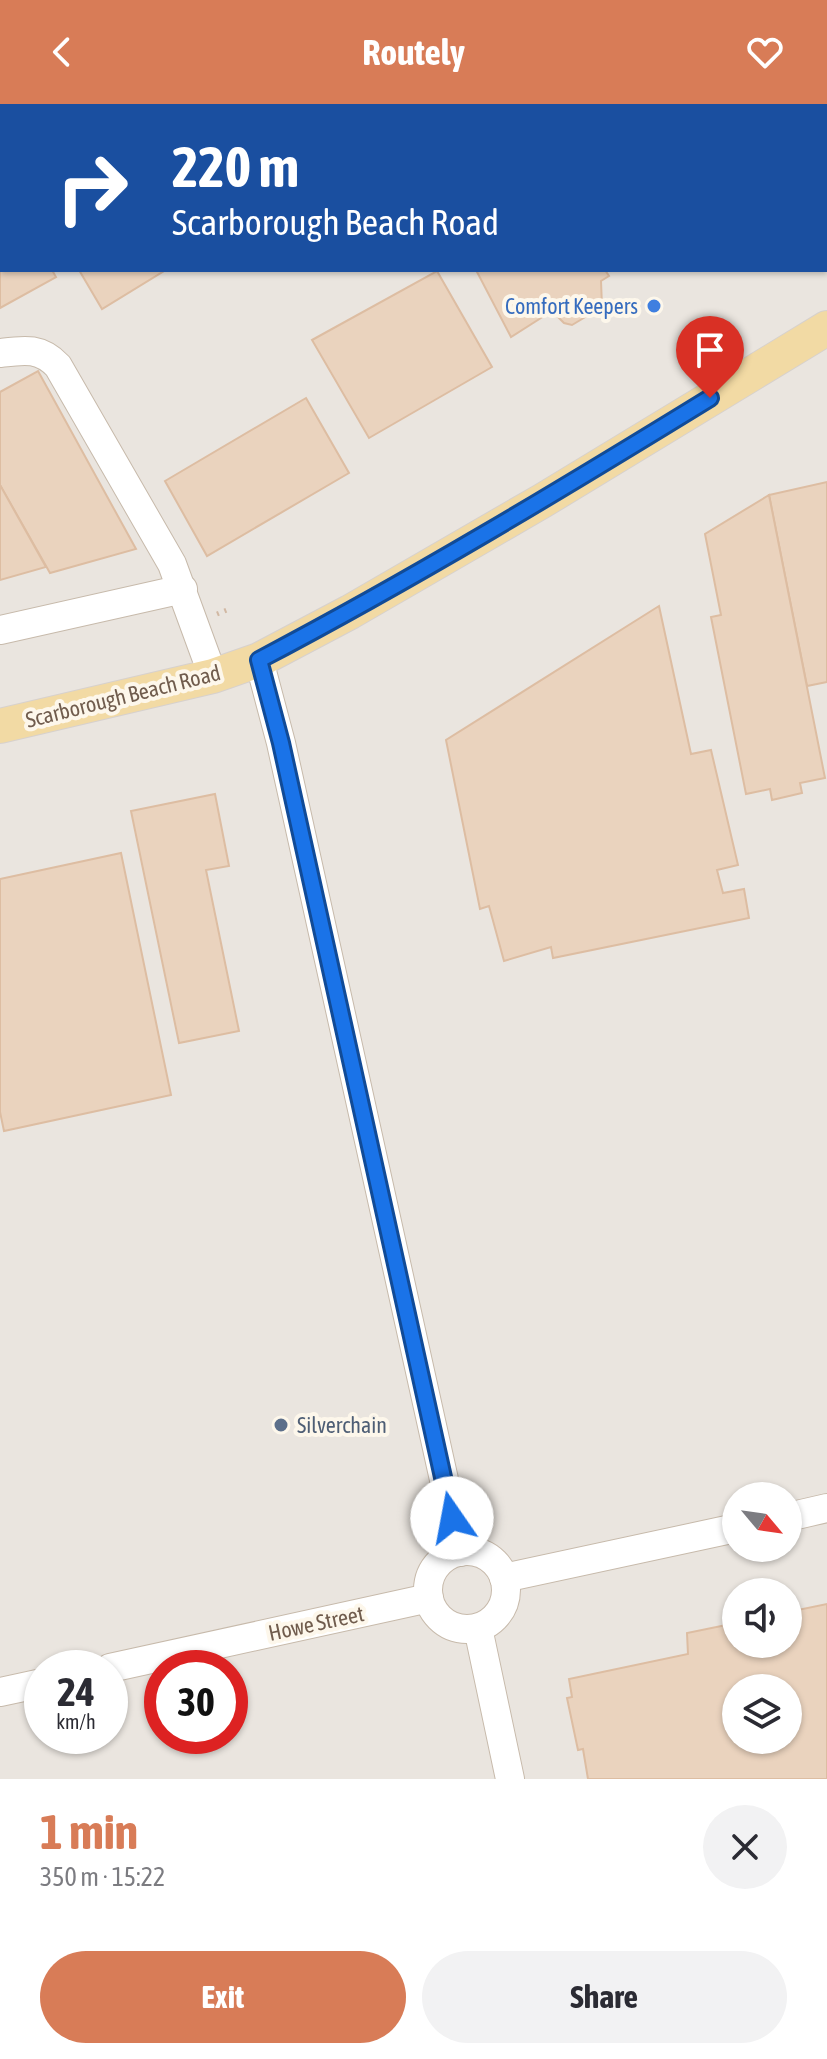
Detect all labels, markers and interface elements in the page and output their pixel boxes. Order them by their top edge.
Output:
icon: back [40,30,84,74]
icon: heart [743,30,787,74]
text: Routely [362,31,465,73]
text: 220 m [172,135,299,199]
icon: right [40,136,144,240]
text: Scarborough Beach Road [172,201,499,243]
place label: Comfort Keepers [505,293,638,319]
marker: Comfort Keepers [645,297,663,315]
pin [676,316,744,398]
icon: arrive [688,328,732,372]
street label: Scarborough Beach Road [23,659,223,733]
place label: Silverchain [297,1412,387,1438]
marker: Silverchain [272,1416,290,1434]
position arrow [410,1476,494,1560]
north arrow [722,1482,802,1562]
map controls [722,1482,802,1754]
button: sound [722,1578,802,1658]
street label: Howe Street [266,1600,366,1646]
speed limit sign: 30 [144,1650,248,1754]
text: 24 [57,1669,95,1714]
button: layers [722,1674,802,1754]
text: km/h [56,1710,96,1733]
text: 1 min [40,1804,138,1859]
button: close [703,1805,787,1889]
text: 350 m · 15:22 [40,1862,165,1892]
button: Exit [40,1951,406,2043]
button: Share [422,1951,787,2043]

